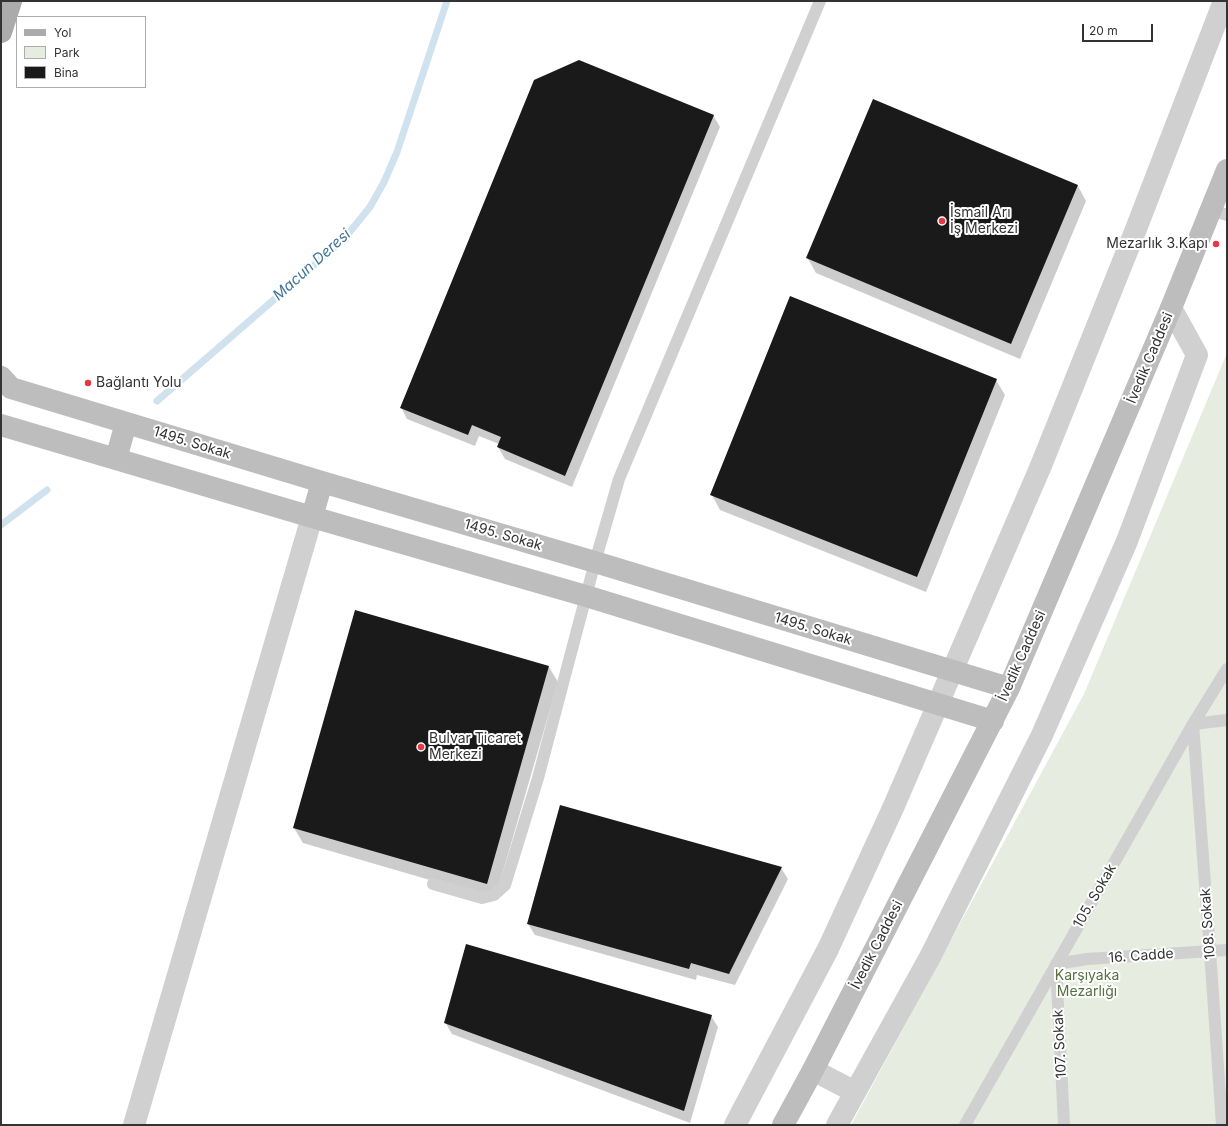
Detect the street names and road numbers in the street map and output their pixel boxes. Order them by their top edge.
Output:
street label: İvedik Caddesi [1123,310,1177,406]
street label: 1495. Sokak [151,423,233,463]
street label: 1495. Sokak [462,516,544,554]
street label: İvedik Caddesi [995,608,1049,704]
street label: 1495. Sokak [772,609,854,649]
street label: 105. Sokak [1070,861,1120,931]
street label: 108. Sokak [1197,888,1219,960]
street label: İvedik Caddesi [847,898,907,992]
street label: 16. Cadde [1108,945,1174,967]
street label: 107. Sokak [1050,1009,1070,1079]

